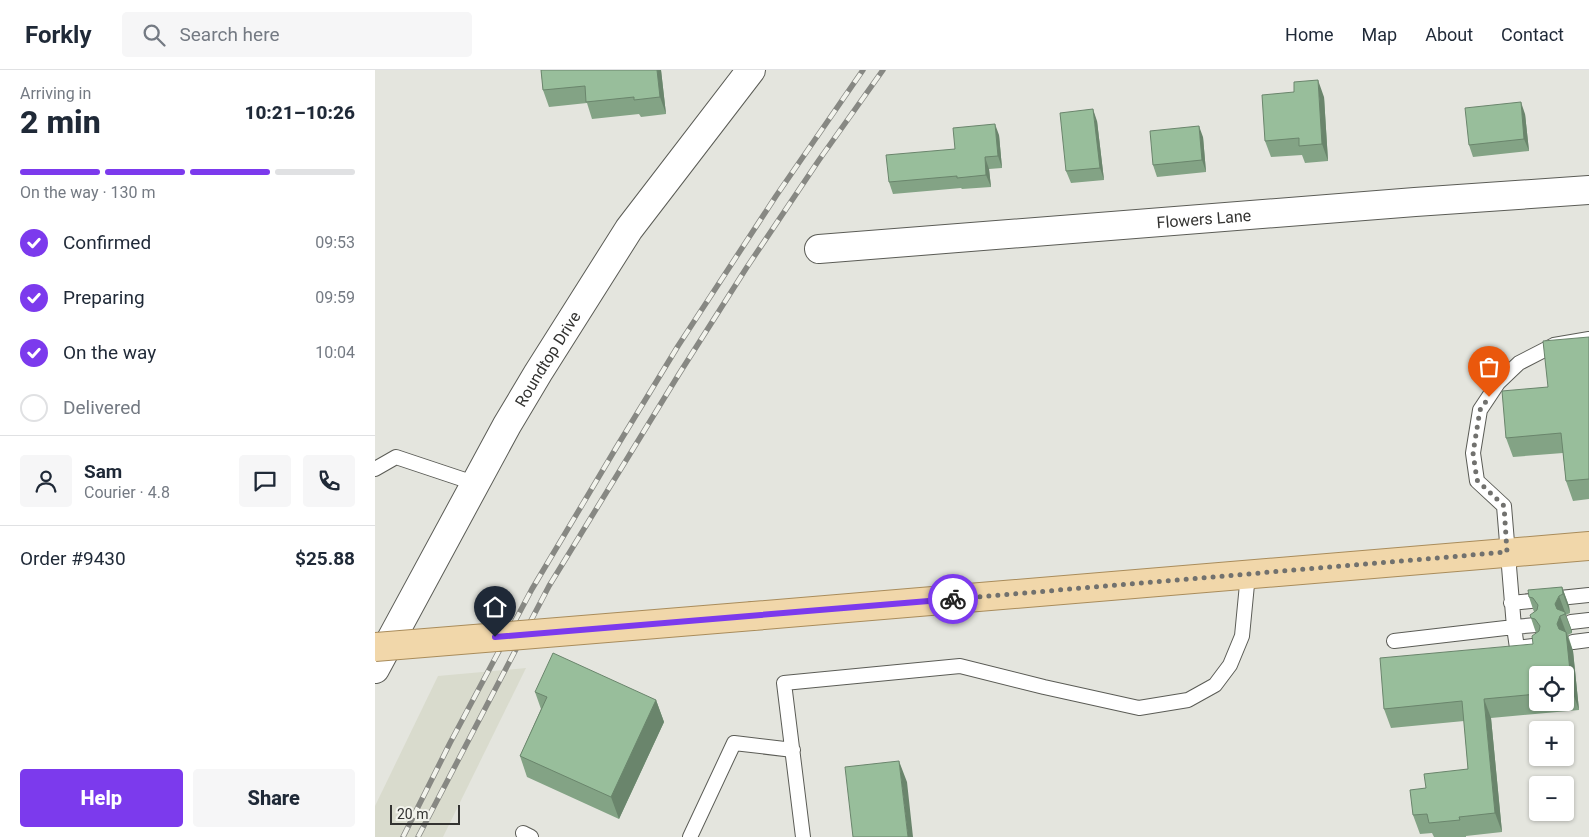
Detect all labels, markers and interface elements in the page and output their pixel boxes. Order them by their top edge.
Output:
search box [122,12,472,57]
text: Forkly [25,21,92,49]
icon: search [140,21,168,49]
text: Search here [180,23,279,46]
text: Home [1285,24,1334,45]
text: Map [1362,24,1397,45]
text: About [1425,24,1473,45]
text: Contact [1501,24,1564,45]
text: Arriving in [20,84,91,103]
text: 10:21–10:26 [244,101,355,124]
text: 2 min [20,103,101,141]
text: On the way · 130 m [20,183,156,202]
street label: Flowers Lane [1156,205,1252,232]
icon: check [20,229,48,257]
text: Confirmed [63,231,151,254]
text: 09:53 [315,233,355,252]
icon: check [20,284,48,312]
text: Preparing [63,286,145,309]
text: 09:59 [315,288,355,307]
street label: Roundtop Drive [511,308,584,410]
icon: check [20,339,48,367]
text: On the way [63,341,156,364]
text: 10:04 [315,343,355,362]
pin [1468,346,1510,397]
icon: bag [1475,353,1503,381]
text: Delivered [63,396,141,419]
button: person [20,455,72,507]
button: chat [239,455,291,507]
button: phone [303,455,355,507]
text: Sam [84,460,122,483]
text: Courier · 4.8 [84,483,170,502]
text: Order #9430 [20,547,126,570]
text: $25.88 [295,547,355,570]
courier [928,574,978,624]
icon: bike [939,585,967,613]
pin [474,586,516,637]
icon: home [481,593,509,621]
map controls [1529,666,1574,821]
button: locate [1529,666,1574,711]
button: + [1529,721,1574,766]
button: Help [20,769,183,827]
button: Share [193,769,355,827]
button: − [1529,776,1574,821]
scale bar [390,802,460,825]
text: 20 m [397,806,429,822]

